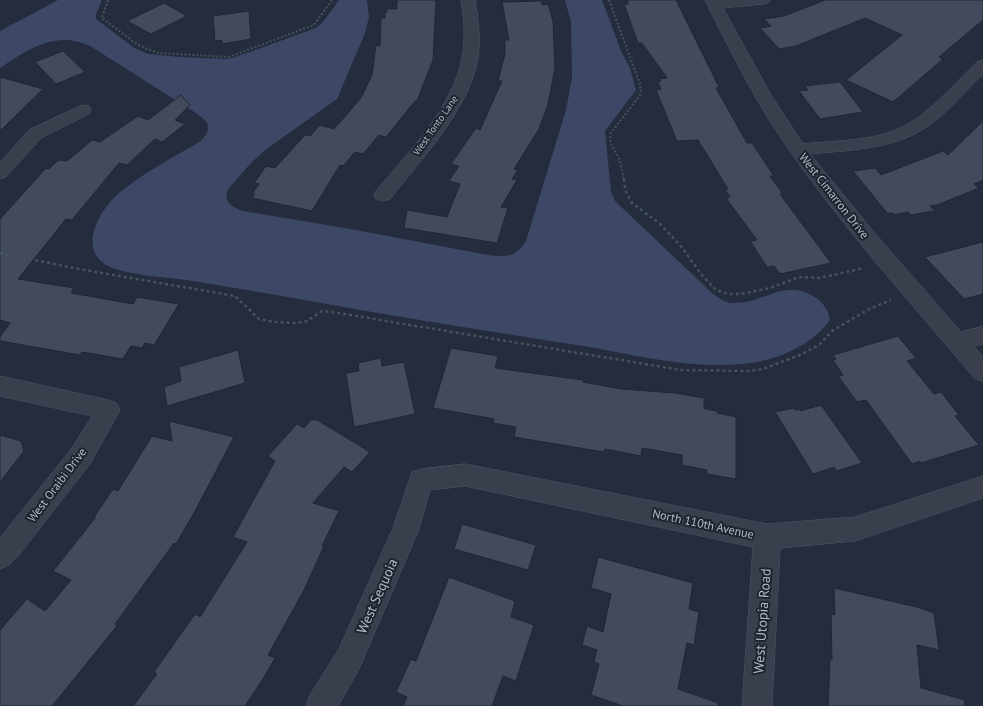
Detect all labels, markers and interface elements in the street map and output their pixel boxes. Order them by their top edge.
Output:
street label: West Tonto Lane [410,93,461,158]
street label: West Cimarron Drive [796,150,873,242]
street label: West Oraibi Drive [24,445,89,525]
street label: North 110th Avenue [651,505,755,542]
street label: West Sequoia [352,556,402,636]
street label: West Utopia Road [749,568,775,674]

